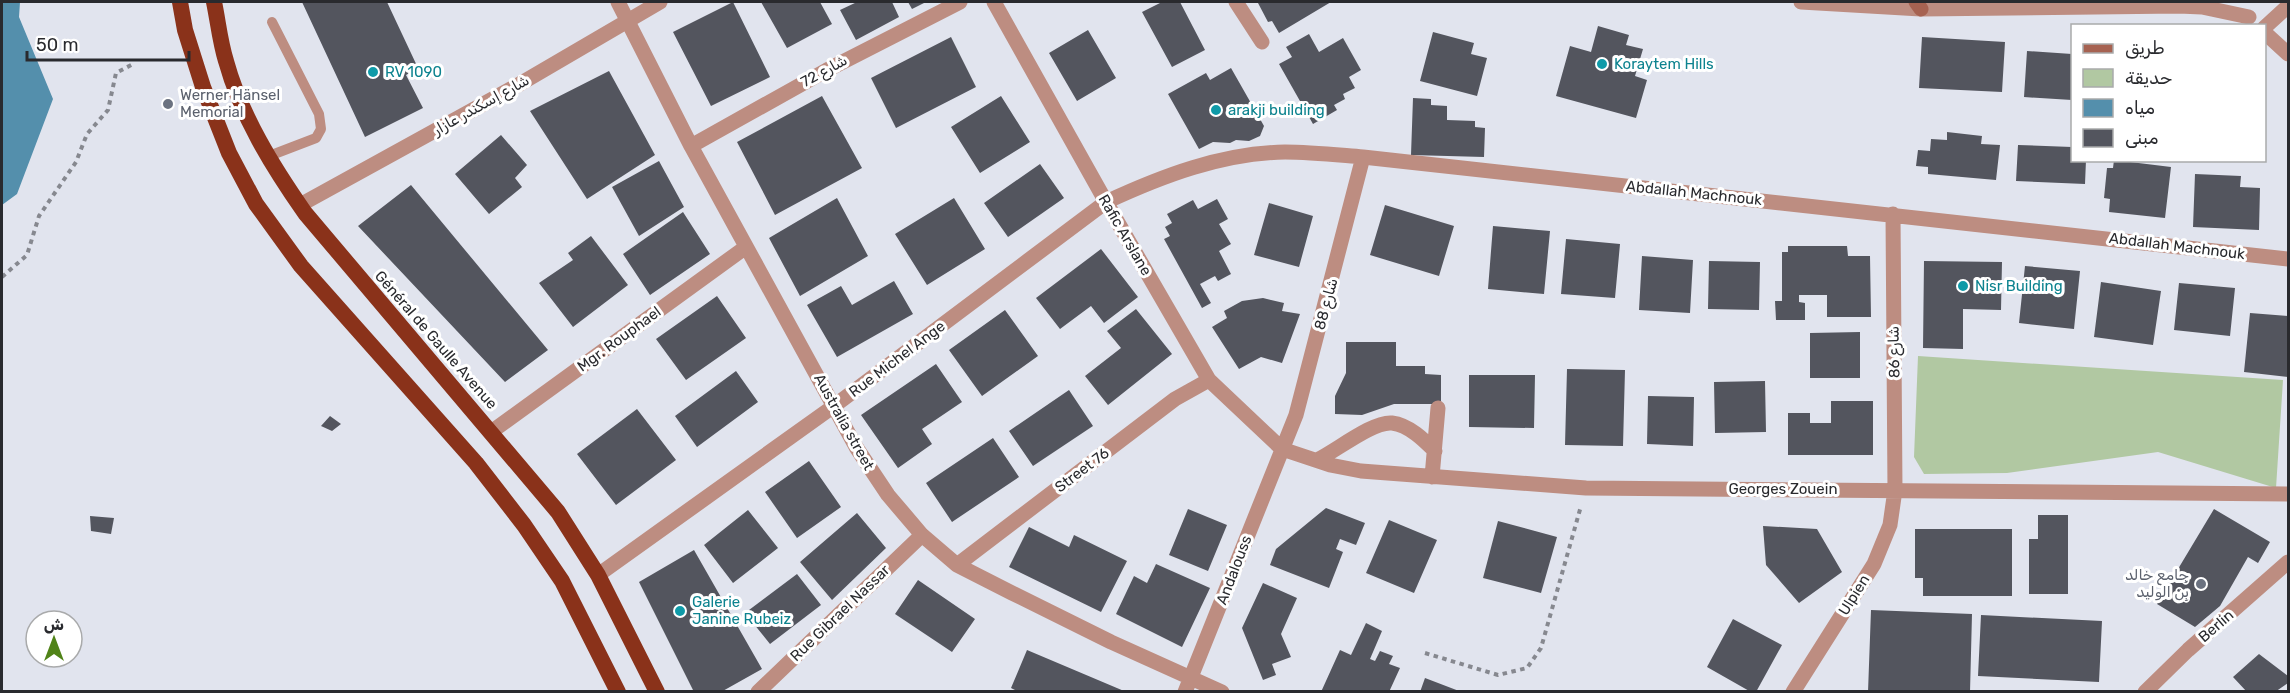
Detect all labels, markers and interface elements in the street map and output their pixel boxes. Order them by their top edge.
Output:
scale bar [27,24,189,62]
legend [2071,24,2266,162]
text: 50 m [36,34,79,56]
text: طريق [2125,37,2165,59]
street label: شارع 72 [798,51,851,93]
place label: Koraytem Hills [1614,55,1714,73]
marker: Koraytem Hills [1595,57,1609,71]
place label: RV 1090 [385,63,442,81]
marker: RV 1090 [366,65,380,79]
text: حديقة [2125,67,2172,89]
street label: شارع إسكندر عازار [429,71,533,141]
place label: Werner Hänsel Memorial [180,86,280,121]
marker: Werner Hänsel Memorial [161,97,175,111]
text: مياه [2125,97,2155,119]
place label: arakji building [1228,101,1325,119]
marker: arakji building [1209,103,1223,117]
text: مبنى [2125,127,2159,149]
street label: Abdallah Machnouk [1625,177,1763,209]
street label: Rafic Arslane [1095,191,1155,279]
street label: Abdallah Machnouk [2108,229,2246,263]
street label: Général de Gaulle Avenue [371,267,501,413]
street label: شارع 88 [1310,276,1343,332]
place label: Nisr Building [1975,277,2063,295]
marker: Nisr Building [1956,279,1970,293]
street label: Mgr. Rouphael [574,303,664,375]
street label: Rue Michel Ange [845,317,949,401]
street label: شارع 86 [1885,326,1905,378]
street label: Australia street [810,371,878,473]
street label: Street 76 [1051,444,1113,496]
street label: Georges Zouein [1729,480,1837,498]
street label: Andalouss [1213,532,1256,607]
street label: Rue Gibrael Nassar [787,561,894,665]
place label: جامع خالد بن الوليد [2125,566,2189,601]
street label: Ulpien [1835,571,1873,619]
marker: جامع خالد بن الوليد [2194,577,2208,591]
place label: Galerie Janine Rubeiz [692,593,791,628]
marker: Galerie Janine Rubeiz [673,604,687,618]
street label: Berlin [2195,606,2237,646]
north arrow [24,609,84,669]
text: ش [44,615,64,634]

